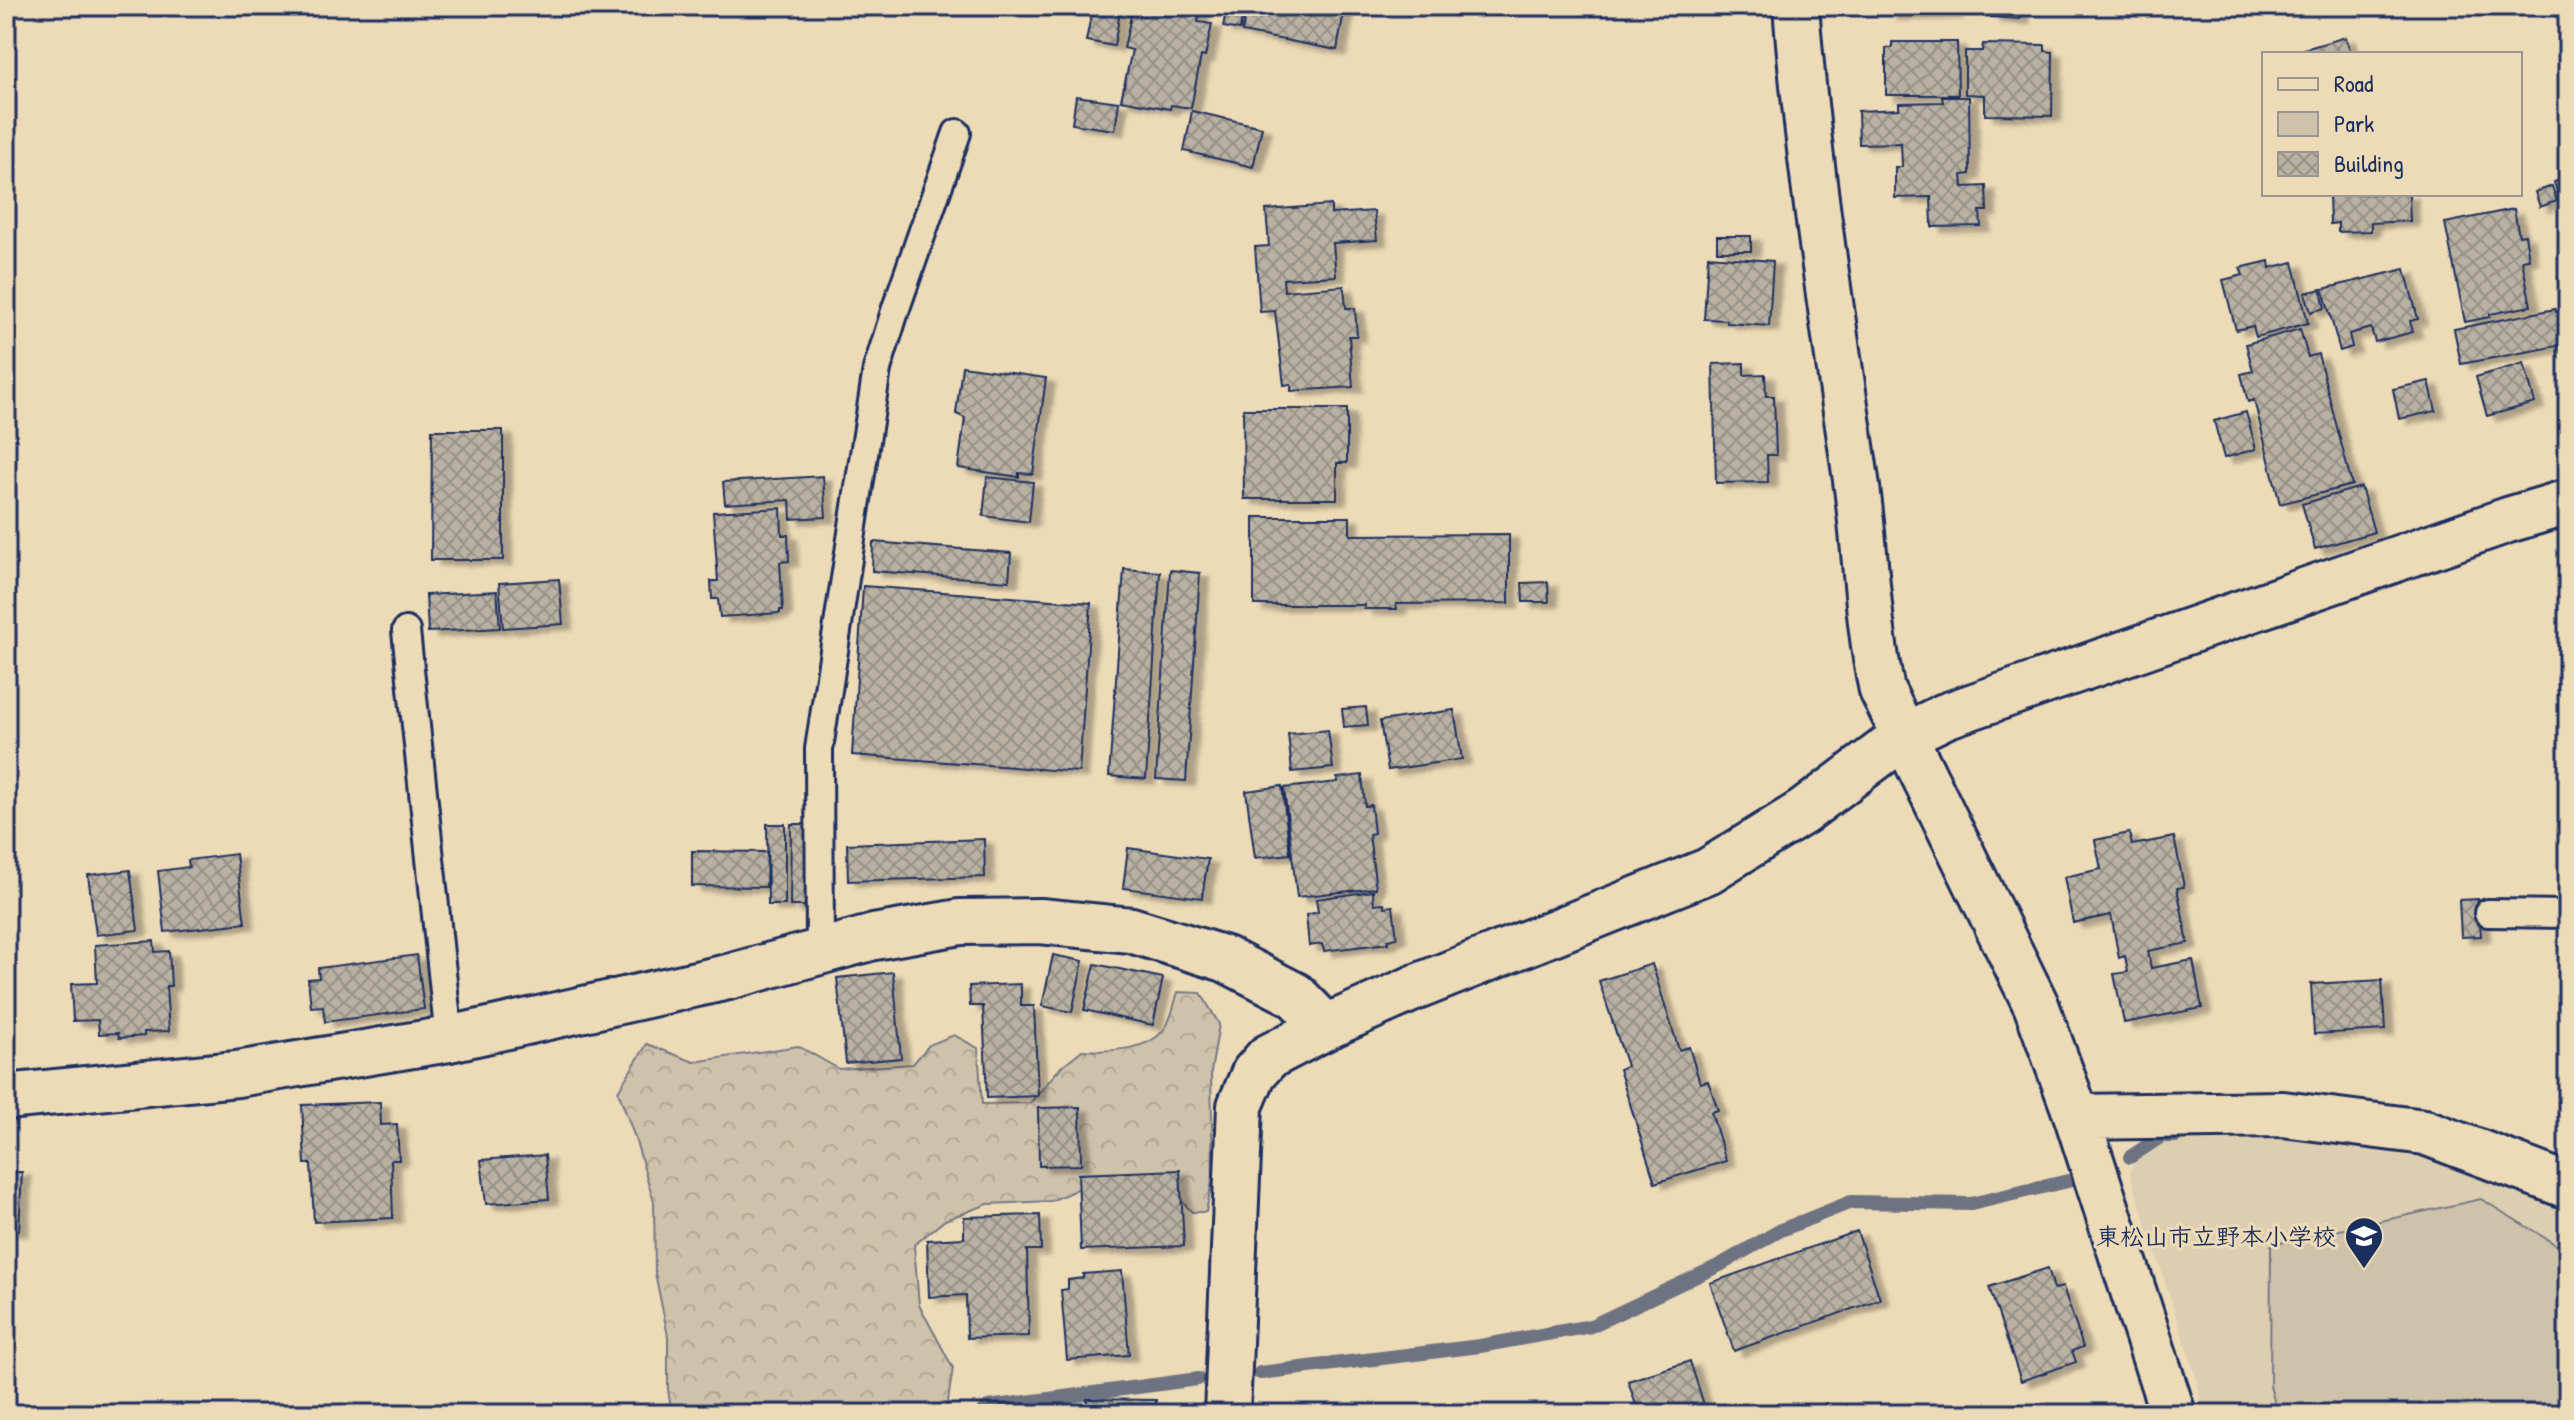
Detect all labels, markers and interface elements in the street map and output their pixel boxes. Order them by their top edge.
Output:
legend [2262,52,2522,196]
text: Road [2334,67,2373,99]
text: Park [2334,107,2374,139]
text: Building [2334,147,2404,179]
school or university icon: 東松山市立野本小学校 [2343,1215,2385,1270]
place label: 東松山市立野本小学校 [2096,1220,2336,1252]

